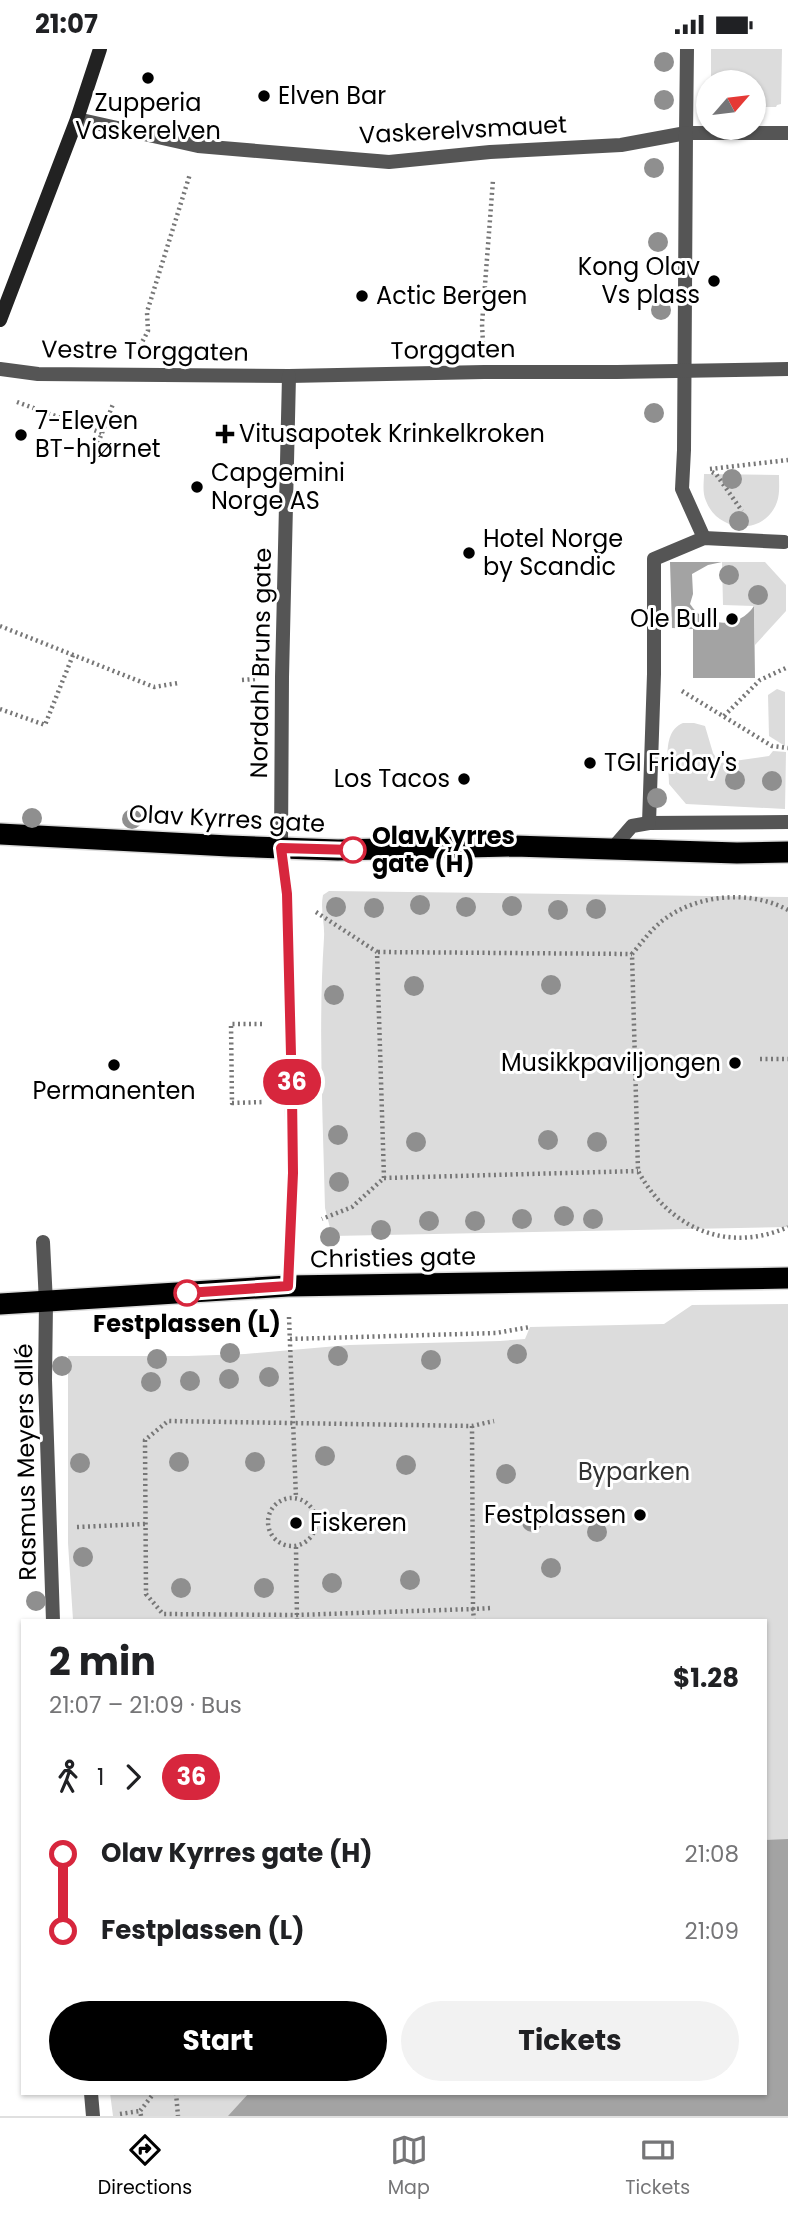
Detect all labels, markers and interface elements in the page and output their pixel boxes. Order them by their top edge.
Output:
text: 21:07 [35,6,98,42]
marker: Zupperia Vaskerelven [140,70,156,86]
north arrow [696,70,766,140]
map controls [696,70,766,140]
place label: Elven Bar [278,79,386,112]
place label: Zupperia Vaskerelven [75,86,221,147]
marker: Elven Bar [256,88,272,104]
street label: Vaskerelvsmauet [358,108,568,151]
place label: Kong Olav Vs plass [578,250,701,311]
marker: Kong Olav Vs plass [706,273,722,289]
place label: Actic Bergen [376,279,527,312]
marker: Actic Bergen [354,288,370,304]
street label: Vestre Torggaten [41,332,249,369]
street label: Torggaten [390,332,516,367]
place label: 7-Eleven BT-hjørnet [35,404,161,465]
place label: Vitusapotek Krinkelkroken [239,417,545,450]
marker: Vitusapotek Krinkelkroken [217,426,233,442]
marker: 7-Eleven BT-hjørnet [13,427,29,443]
place label: Capgemini Norge AS [211,456,345,517]
marker: Capgemini Norge AS [189,479,205,495]
place label: Hotel Norge by Scandic [483,522,623,583]
marker: Hotel Norge by Scandic [461,545,477,561]
street label: Nordahl Bruns gate [242,547,279,779]
place label: Ole Bull [630,602,718,635]
marker: Ole Bull [724,611,740,627]
place label: TGI Friday's [604,746,737,779]
marker: TGI Friday's [582,755,598,771]
place label: Los Tacos [334,762,450,795]
marker: Los Tacos [456,771,472,787]
street label: Olav Kyrres gate [128,797,326,840]
place label: Olav Kyrres gate (H) [372,819,515,880]
marker: Olav Kyrres gate (H) [340,837,366,863]
place label: Musikkpaviljongen [501,1046,721,1079]
marker: Musikkpaviljongen [727,1055,743,1071]
marker: Permanenten [106,1057,122,1073]
line badge: 36 [260,1059,324,1105]
text: 36 [277,1065,307,1098]
place label: Permanenten [32,1074,196,1107]
street label: Christies gate [310,1240,476,1275]
marker: Festplassen (L) [174,1280,200,1306]
place label: Festplassen (L) [93,1307,281,1340]
street label: Rasmus Meyers allé [7,1343,44,1581]
park label: Byparken [578,1455,690,1488]
place label: Festplassen [484,1498,626,1531]
place label: Fiskeren [310,1506,407,1539]
marker: Festplassen [632,1507,648,1523]
marker: Fiskeren [288,1515,304,1531]
text: 2 min [49,1635,156,1688]
text: $1.28 [673,1660,739,1696]
text: 21:07 – 21:09 · Bus [49,1689,242,1721]
icon: walk [49,1758,87,1796]
icon: forward [114,1758,152,1796]
text: 36 [176,1760,206,1793]
text: 1 [97,1761,104,1793]
text: Olav Kyrres gate (H) [101,1835,373,1871]
text: 21:08 [685,1838,739,1870]
text: Festplassen (L) [101,1912,305,1948]
text: 21:09 [685,1915,739,1947]
button: Start [49,2001,387,2081]
button: Tickets [401,2001,739,2081]
tab: Directions [98,2131,192,2202]
tab: Map [388,2131,430,2202]
tab: Tickets [625,2131,690,2202]

